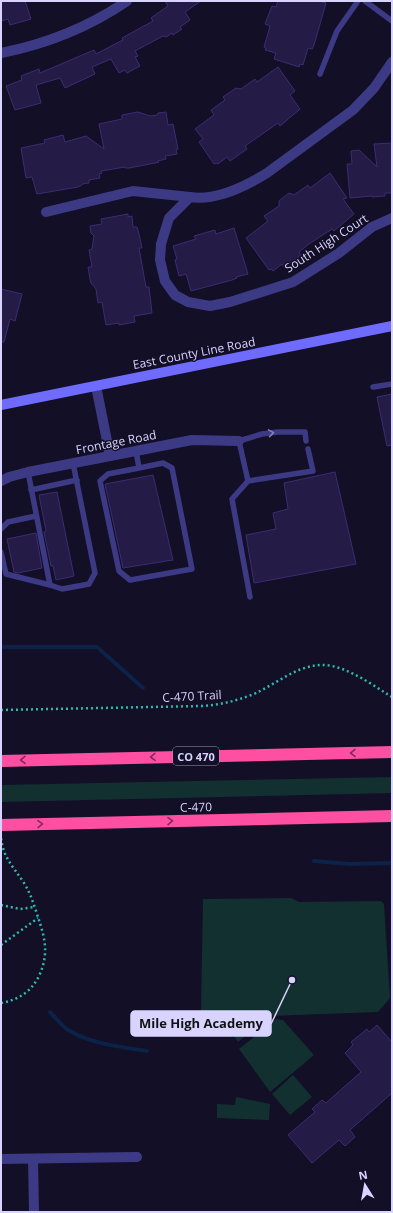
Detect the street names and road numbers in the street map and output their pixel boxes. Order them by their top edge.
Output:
street label: South High Court [281,210,371,276]
street label: East County Line Road [131,333,257,373]
street label: Frontage Road [74,426,158,458]
street label: C-470 Trail [162,686,222,706]
road number: CO 470 [173,747,219,765]
street label: C-470 [180,798,212,816]

